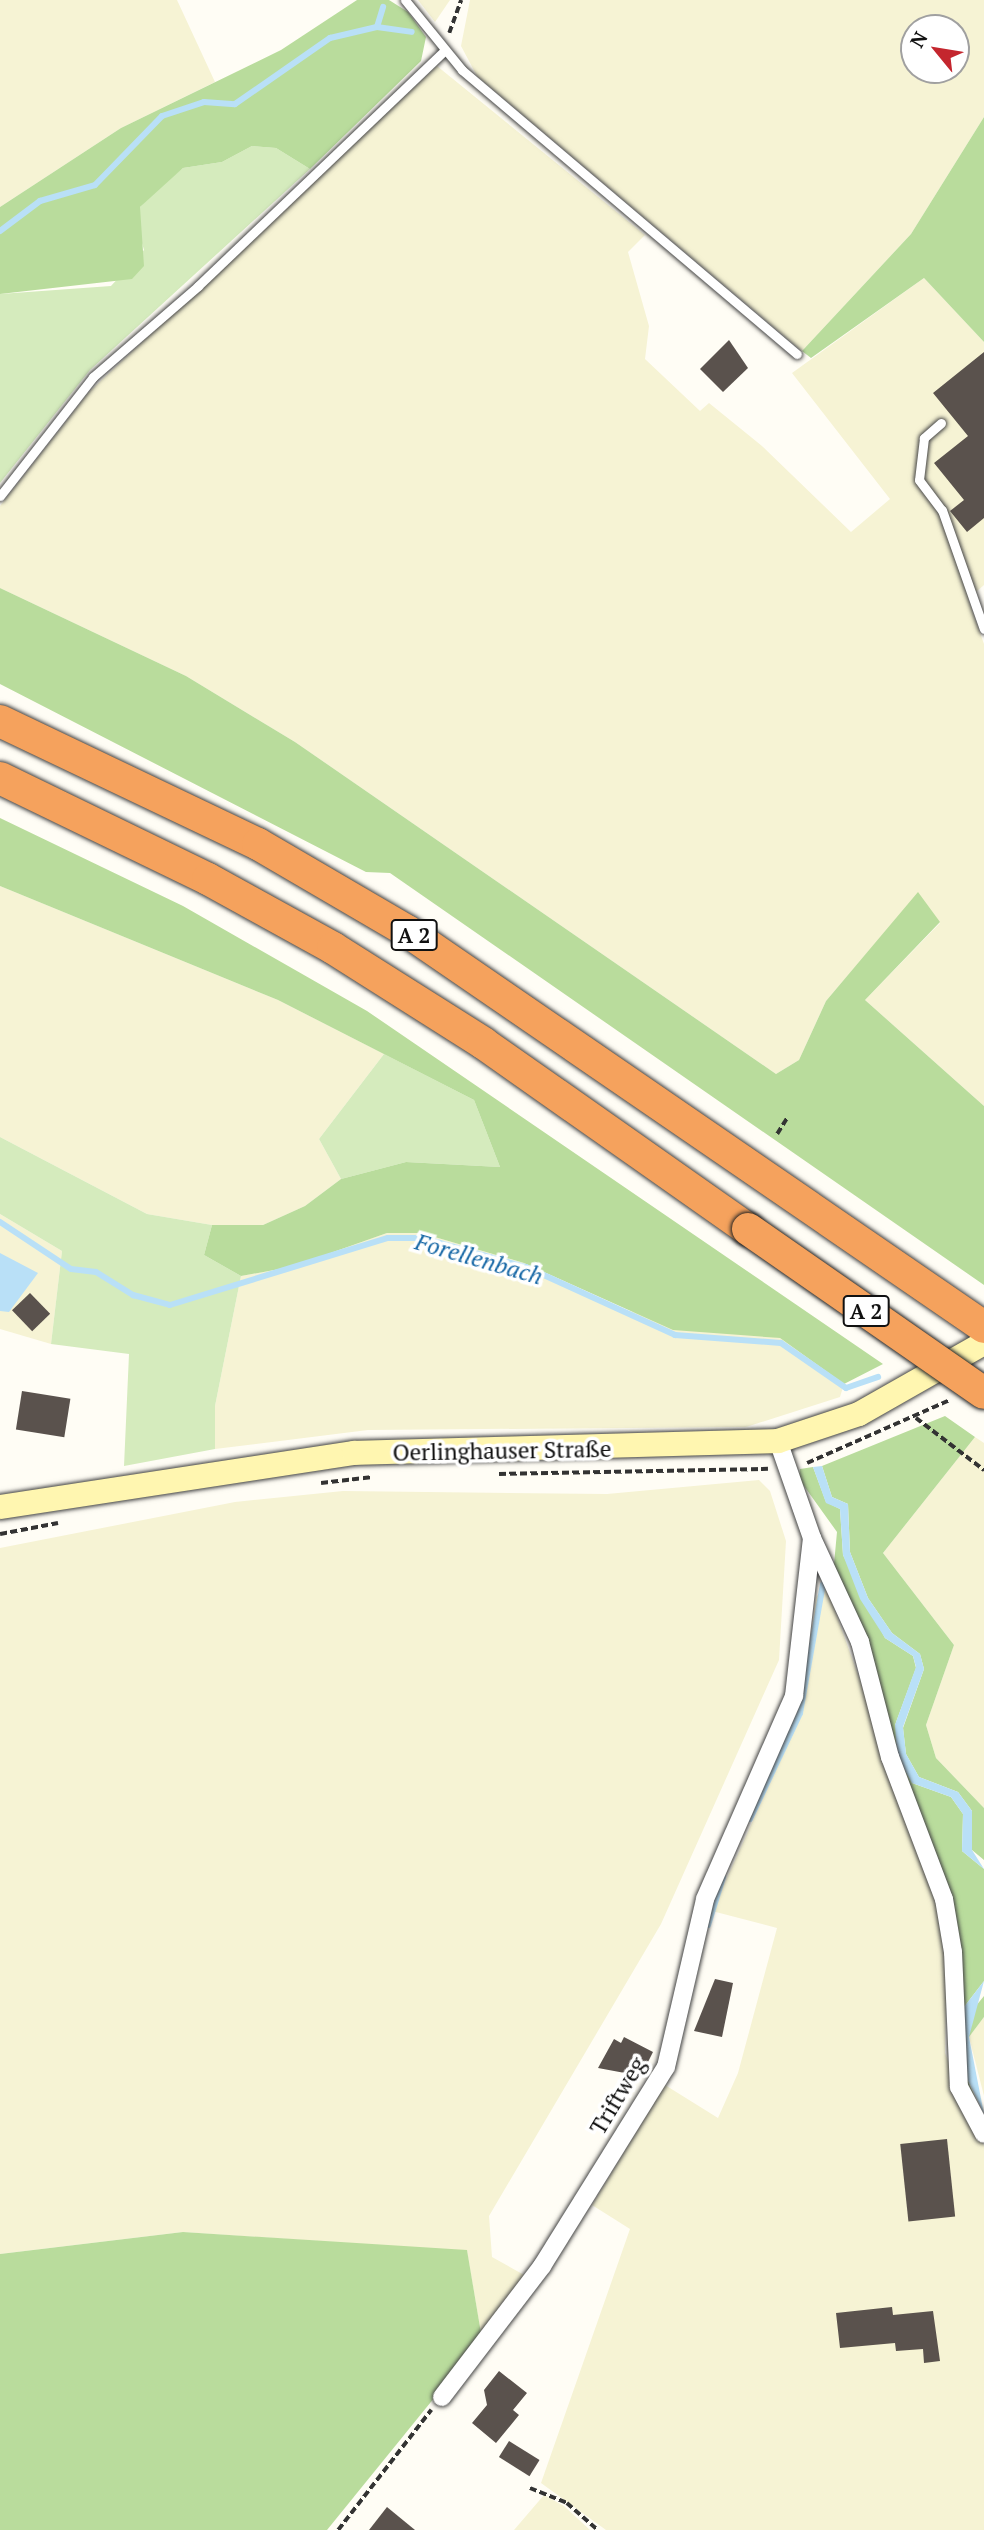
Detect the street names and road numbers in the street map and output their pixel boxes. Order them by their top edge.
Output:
road number: A 2 [390,918,438,953]
road number: A 2 [842,1294,890,1328]
street label: Oerlinghauser Straße [392,1435,612,1467]
street label: Triftweg [584,2052,652,2140]

